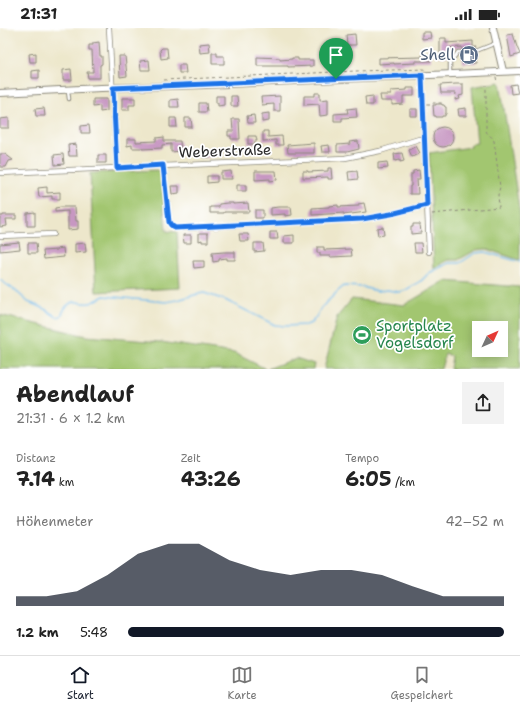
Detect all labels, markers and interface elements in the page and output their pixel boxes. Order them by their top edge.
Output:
text: 21:31 [20,4,57,24]
pin [319,38,353,79]
icon: arrive [325,44,347,66]
fuel station icon: Shell [458,44,480,66]
place label: Shell [420,45,455,65]
street label: Weberstraße [178,139,272,163]
place label: Sportplatz Vogelsdorf [376,316,454,353]
north arrow [472,321,508,357]
map controls [472,321,508,357]
sports icon: Sportplatz Vogelsdorf [351,324,373,346]
text: Abendlauf [16,380,134,409]
button: share [462,382,504,424]
text: 21:31 · 6 × 1.2 km [16,410,125,427]
text: Distanz [16,451,56,466]
text: Zeit [181,451,201,466]
text: Tempo [345,451,379,466]
text: 7.14 [16,466,55,492]
text: 43:26 [181,466,241,492]
text: 6:05 [345,466,392,492]
text: km [55,475,74,490]
text: /km [392,475,415,490]
text: Höhenmeter [16,513,93,530]
text: 42–52 m [446,513,504,530]
text: 1.2 km [16,624,59,641]
text: 5:48 [80,624,108,641]
tab: Start [67,664,94,703]
tab: Karte [228,664,257,703]
tab: Gespeichert [390,664,453,703]

